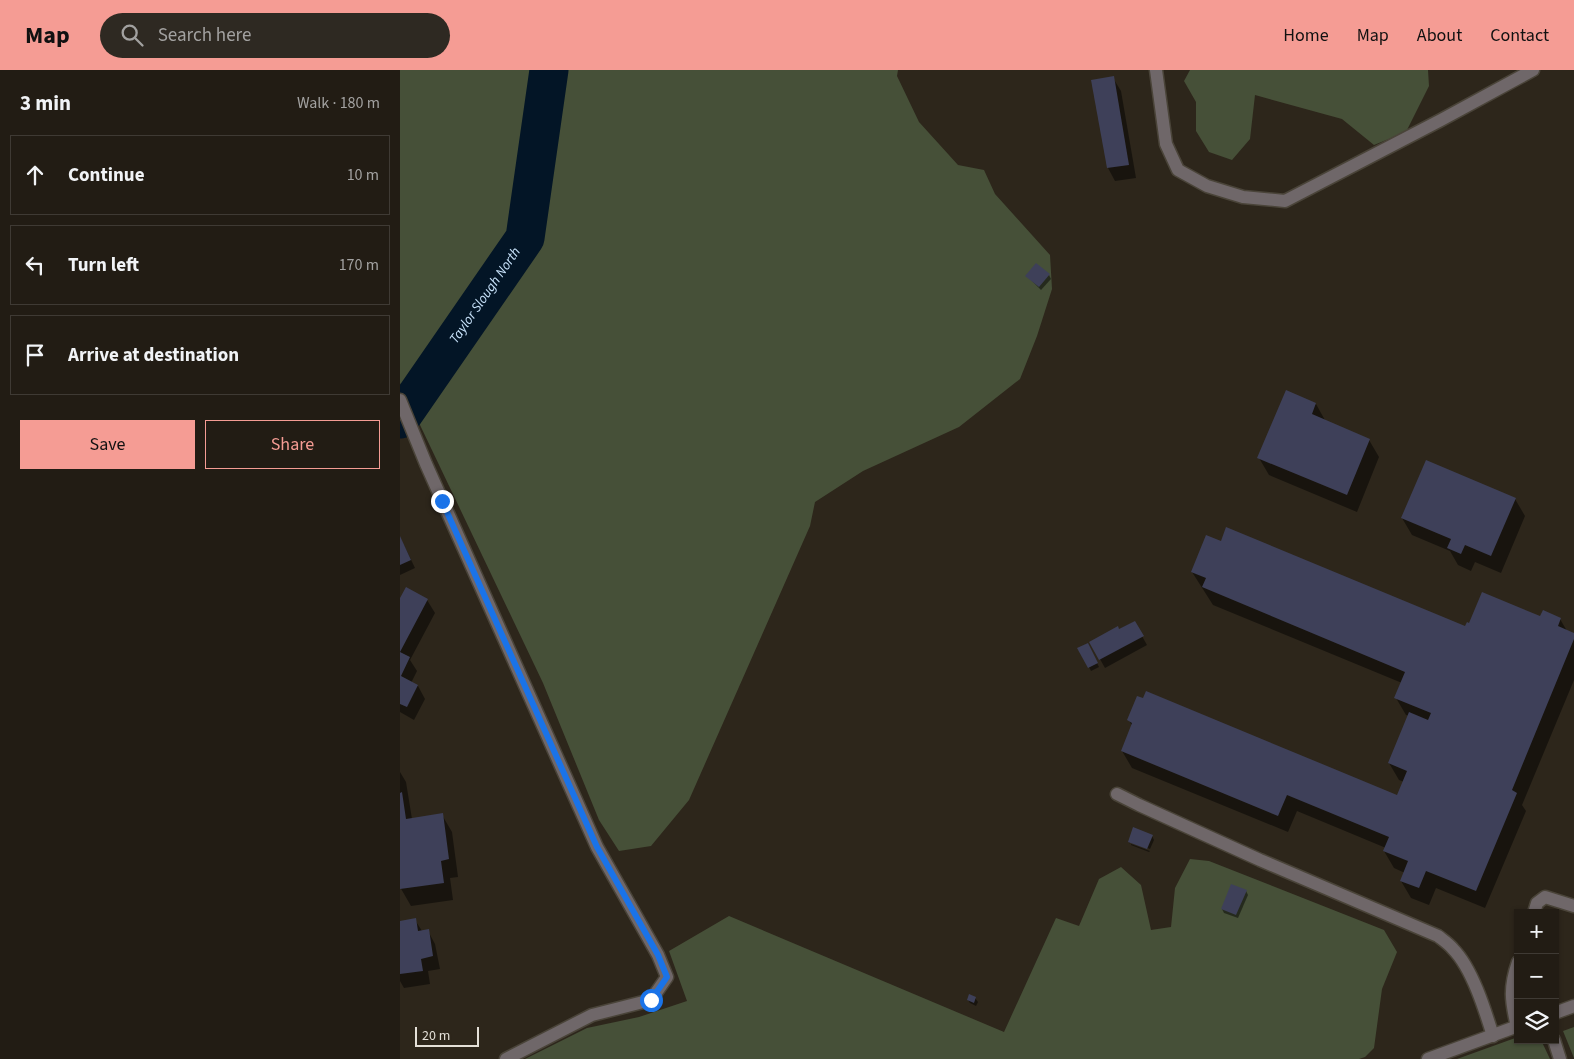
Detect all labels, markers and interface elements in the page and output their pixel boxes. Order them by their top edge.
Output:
search box [100,13,450,58]
text: Map [25,18,70,53]
icon: search [118,21,146,49]
text: Search here [158,22,251,49]
text: Home [1283,23,1329,48]
text: Map [1357,23,1389,48]
text: About [1417,23,1462,48]
text: Contact [1490,23,1549,48]
text: 3 min [20,88,71,118]
text: Walk · 180 m [297,92,380,114]
icon: ahead [21,161,49,189]
text: Continue [68,162,145,189]
text: 10 m [347,164,379,186]
water label: Taylor Slough North [445,243,526,348]
icon: left [21,251,49,279]
text: Turn left [68,252,139,279]
text: 170 m [339,254,379,276]
icon: arrive [21,341,49,369]
text: Arrive at destination [68,342,239,369]
button: Save [20,420,195,469]
button: Share [205,420,380,469]
route end [431,490,454,513]
map controls [1514,909,1559,1044]
button: + [1514,909,1559,954]
button: − [1514,954,1559,999]
route start [640,989,663,1012]
button: layers [1514,999,1559,1044]
scale bar [415,1024,479,1047]
text: 20 m [422,1026,450,1046]

